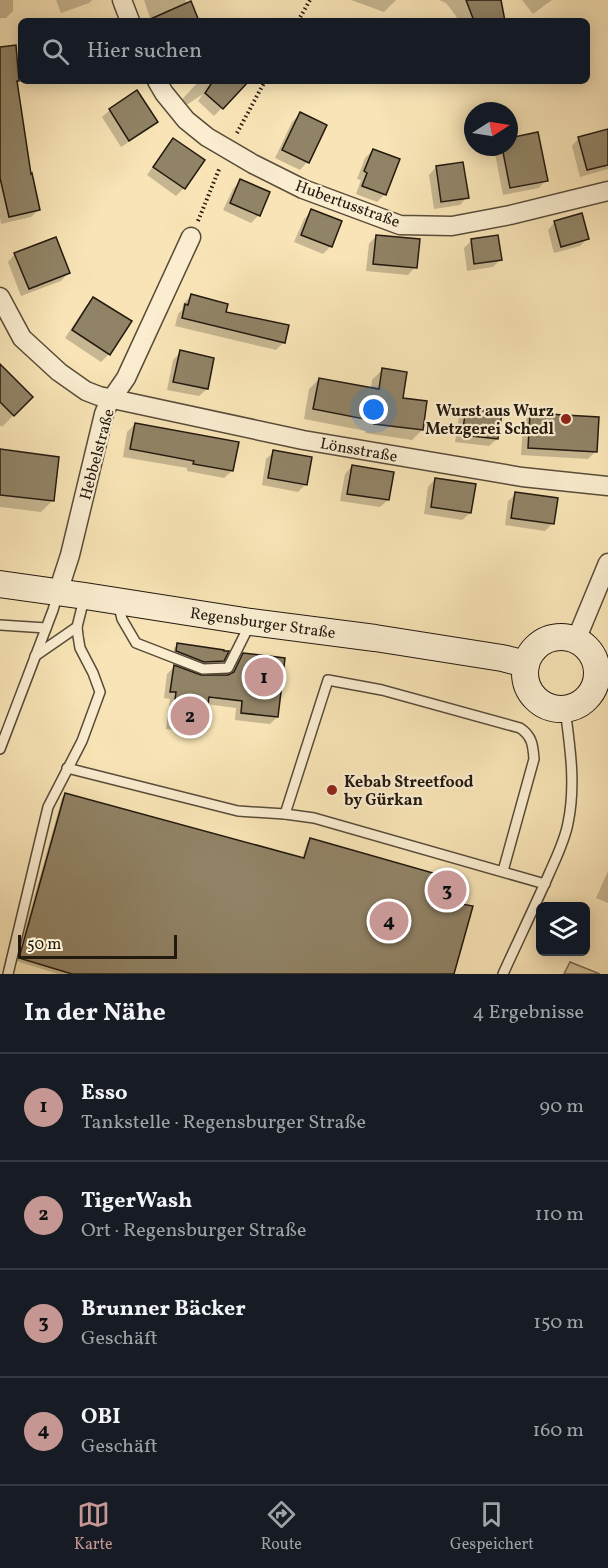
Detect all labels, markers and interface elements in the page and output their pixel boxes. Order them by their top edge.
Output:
search box [18,18,590,84]
icon: search [39,35,72,68]
text: Hier suchen [87,36,202,67]
north arrow [464,102,518,156]
street label: Hubertusstraße [292,176,403,234]
your location [359,395,388,424]
place label: Wurst aus Wurz Metzgerei Schedl [425,401,555,441]
street label: Hebbelstraße [75,406,121,503]
marker: Wurst aus Wurz Metzgerei Schedl [559,412,573,426]
street label: Lönsstraße [318,433,399,469]
street label: Regensburger Straße [189,603,337,645]
pin: 1 [244,654,284,700]
pin: 2 [170,694,210,738]
place label: Kebab Streetfood by Gürkan [344,772,474,812]
marker: Kebab Streetfood by Gürkan [325,783,339,797]
pin: 3 [428,868,466,912]
pin: 4 [370,898,408,944]
map controls [536,902,590,956]
button: layers [536,902,590,956]
scale bar [18,932,177,959]
text: 50 m [27,934,61,956]
text: In der Nähe [24,995,166,1031]
text: 4 Ergebnisse [472,999,584,1027]
text: Esso [81,1078,128,1109]
text: 1 [39,1093,48,1121]
text: 90 m [540,1093,584,1121]
text: Tankstelle · Regensburger Straße [81,1109,366,1137]
text: TigerWash [81,1186,192,1217]
text: 2 [38,1201,49,1229]
text: 110 m [535,1201,584,1229]
text: Ort · Regensburger Straße [81,1217,306,1245]
text: Brunner Bäcker [81,1294,246,1325]
text: 3 [38,1309,49,1337]
text: 150 m [533,1309,584,1337]
text: Geschäft [81,1325,158,1353]
text: OBI [81,1402,121,1433]
text: 4 [37,1417,50,1445]
text: 160 m [532,1417,584,1445]
text: Geschäft [81,1433,158,1461]
tab: Karte [74,1498,113,1556]
tab: Route [261,1498,302,1556]
tab: Gespeichert [450,1498,534,1556]

